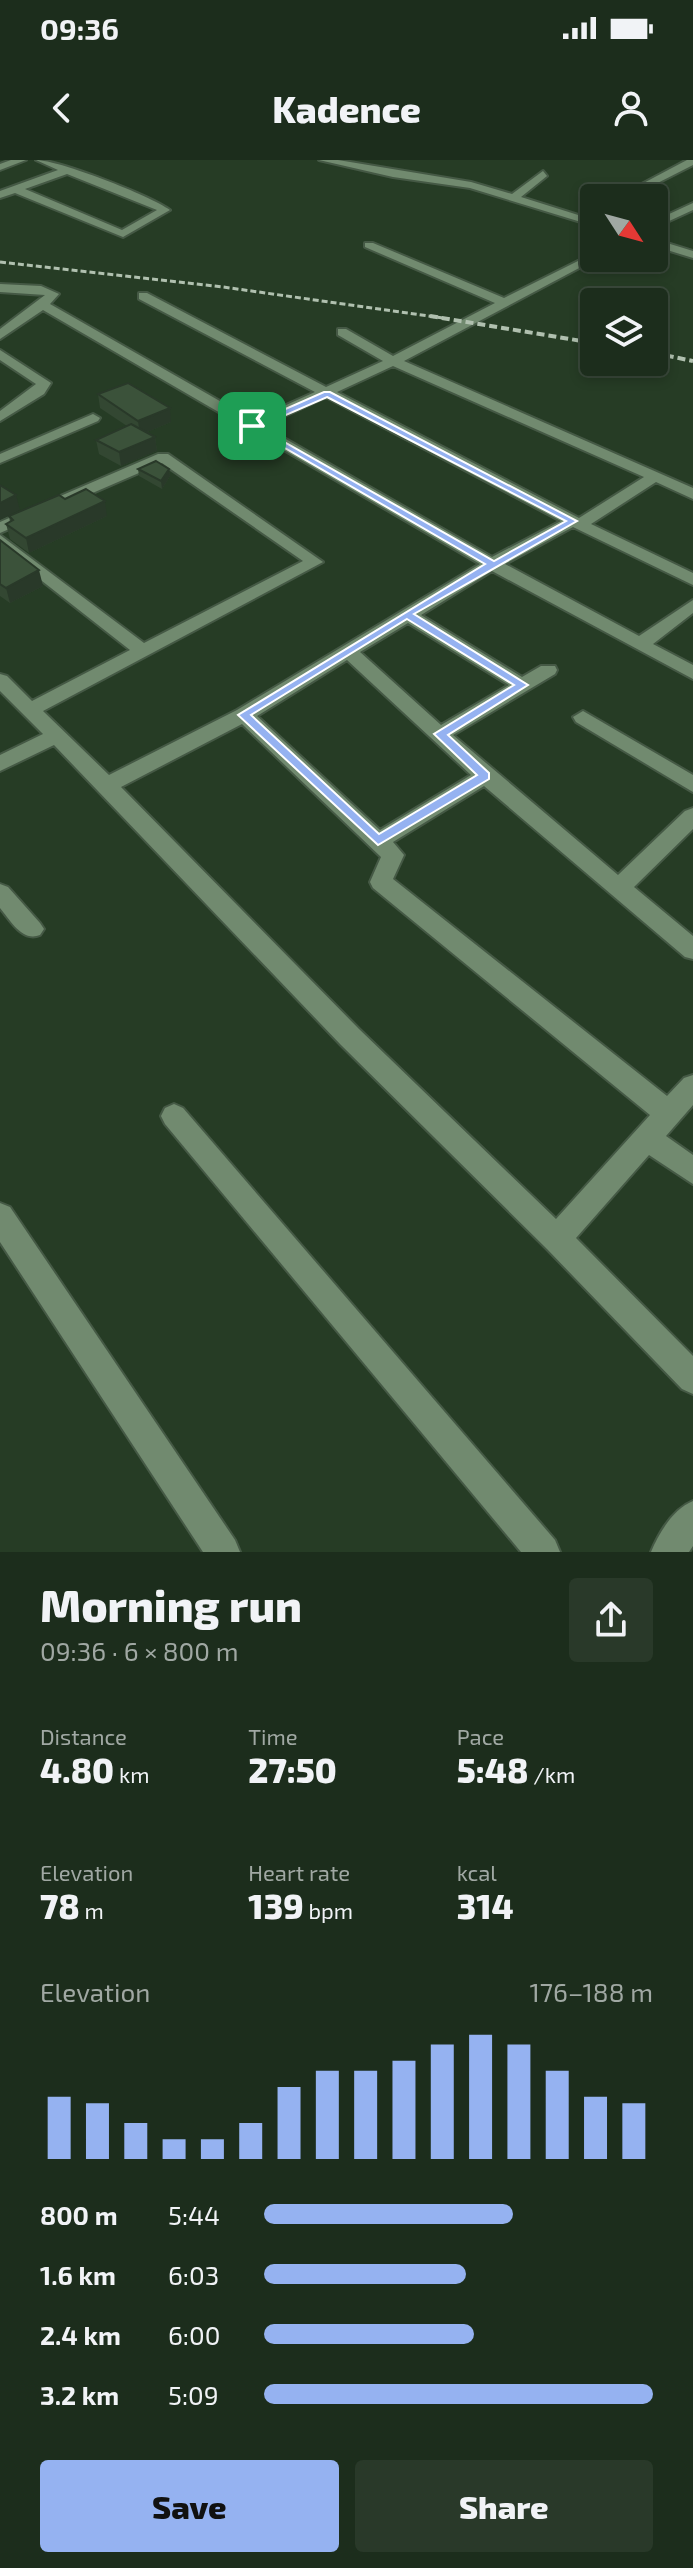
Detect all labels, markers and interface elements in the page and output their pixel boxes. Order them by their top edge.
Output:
text: 09:36 [40,10,119,46]
icon: back [40,86,84,130]
icon: person [609,86,653,130]
text: Kadence [272,87,421,130]
north arrow [580,184,668,272]
map controls [580,184,668,376]
button: layers [580,288,668,376]
pin [218,392,286,460]
icon: arrive [230,404,274,448]
text: Morning run [40,1578,302,1631]
button: share [569,1578,653,1662]
text: 09:36 · 6 × 800 m [40,1635,239,1666]
text: Distance [40,1723,127,1749]
text: Time [248,1723,298,1749]
text: Pace [457,1723,504,1749]
text: 4.80 [40,1749,114,1790]
text: 27:50 [248,1749,337,1790]
text: 5:48 [457,1749,528,1790]
text: km [114,1761,149,1787]
text: /km [528,1761,575,1787]
text: Elevation [40,1859,133,1885]
text: Heart rate [248,1859,350,1885]
text: kcal [457,1859,497,1885]
text: 78 [40,1885,80,1926]
text: 139 [248,1885,304,1926]
text: 314 [457,1885,514,1926]
text: m [80,1897,104,1923]
text: bpm [304,1897,353,1923]
text: Elevation [40,1976,150,2007]
text: 176–188 m [529,1976,653,2007]
text: 800 m [40,2199,118,2230]
text: 5:44 [168,2199,220,2230]
text: 1.6 km [40,2259,116,2290]
text: 6:03 [168,2259,219,2290]
text: 2.4 km [40,2319,121,2350]
text: 6:00 [168,2319,220,2350]
text: 3.2 km [40,2379,119,2410]
text: 5:09 [168,2379,219,2410]
button: Save [40,2460,339,2552]
button: Share [355,2460,653,2552]

